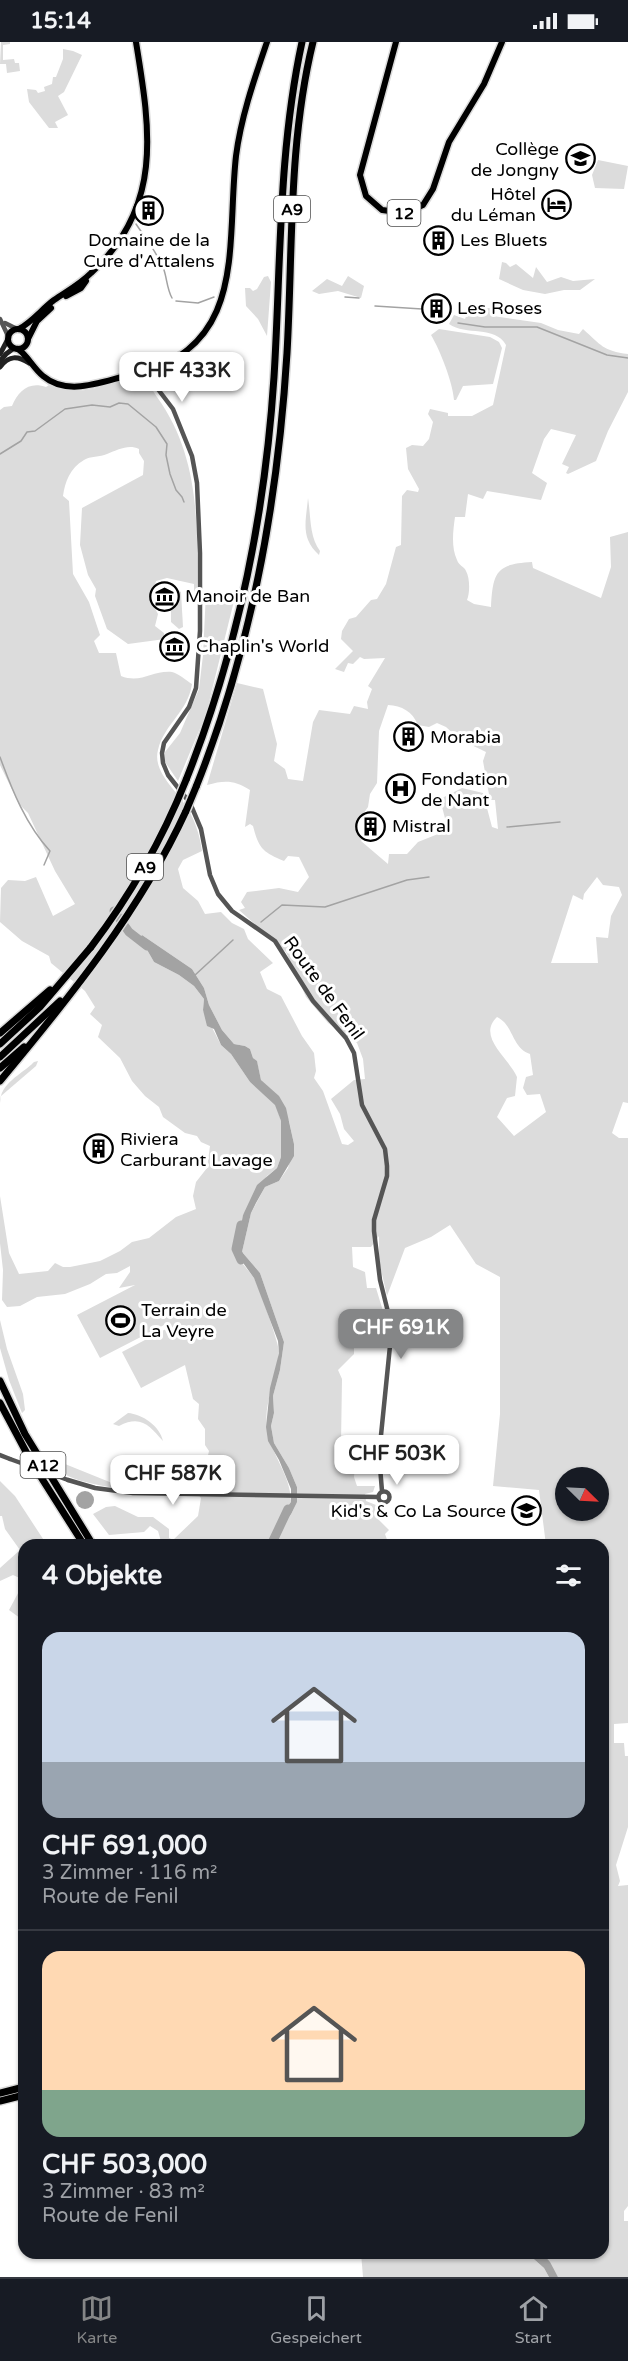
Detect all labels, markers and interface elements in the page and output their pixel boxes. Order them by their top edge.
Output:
text: 15:14 [30,8,91,34]
place label: Collège de Jongny [471,138,559,181]
school or university icon: Collège de Jongny [564,143,596,175]
place label: Hôtel du Léman [451,183,536,226]
hotel icon: Hôtel du Léman [541,188,573,220]
building icon: Domaine de la Cure d'Attalens [133,195,165,227]
road number: A9 [274,196,310,222]
road number: 12 [388,200,420,226]
building icon: Les Bluets [423,224,455,256]
place label: Domaine de la Cure d'Attalens [83,229,215,272]
place label: Les Bluets [460,229,547,251]
building icon: Les Roses [420,292,452,324]
place label: Les Roses [457,297,542,319]
pin: CHF 433K [120,352,244,403]
text: CHF 433K [133,359,231,383]
museum icon: Manoir de Ban [148,580,180,612]
place label: Manoir de Ban [185,585,310,607]
museum icon: Chaplin's World [159,630,191,662]
place label: Chaplin's World [196,635,329,657]
building icon: Morabia [393,721,425,753]
place label: Morabia [430,726,501,748]
place label: Fondation de Nant [421,768,508,811]
hospital icon: Fondation de Nant [384,773,416,805]
building icon: Mistral [355,810,387,842]
place label: Mistral [392,815,451,837]
road number: A9 [127,854,163,880]
street label: Route de Fenil [279,932,369,1044]
place label: Riviera Carburant Lavage [120,1128,273,1171]
building icon: Riviera Carburant Lavage [83,1133,115,1165]
place label: Terrain de La Veyre [141,1299,227,1342]
sports icon: Terrain de La Veyre [104,1304,136,1336]
pin: CHF 691K [339,1309,463,1360]
text: CHF 691K [352,1316,450,1340]
pin: CHF 503K [335,1435,459,1486]
text: CHF 503K [348,1442,446,1466]
road number: A12 [20,1452,66,1478]
pin: CHF 587K [111,1455,235,1506]
text: CHF 587K [124,1462,222,1486]
north arrow [555,1467,609,1521]
map controls [555,1467,609,1521]
school or university icon: Kid's & Co La Source [511,1495,543,1527]
place label: Kid's & Co La Source [331,1500,506,1522]
icon: filters [552,1559,585,1592]
text: 4 Objekte [42,1560,162,1591]
icon: home [260,1671,368,1779]
text: CHF 691,000 [42,1830,207,1861]
text: 3 Zimmer · 116 m² [42,1861,217,1885]
text: Route de Fenil [42,1885,179,1909]
icon: home [260,1990,368,2098]
text: CHF 503,000 [42,2149,207,2180]
text: 3 Zimmer · 83 m² [42,2180,205,2204]
text: Route de Fenil [42,2204,179,2228]
tab: Karte [76,2292,117,2348]
tab: Gespeichert [270,2292,362,2348]
tab: Start [515,2292,552,2348]

